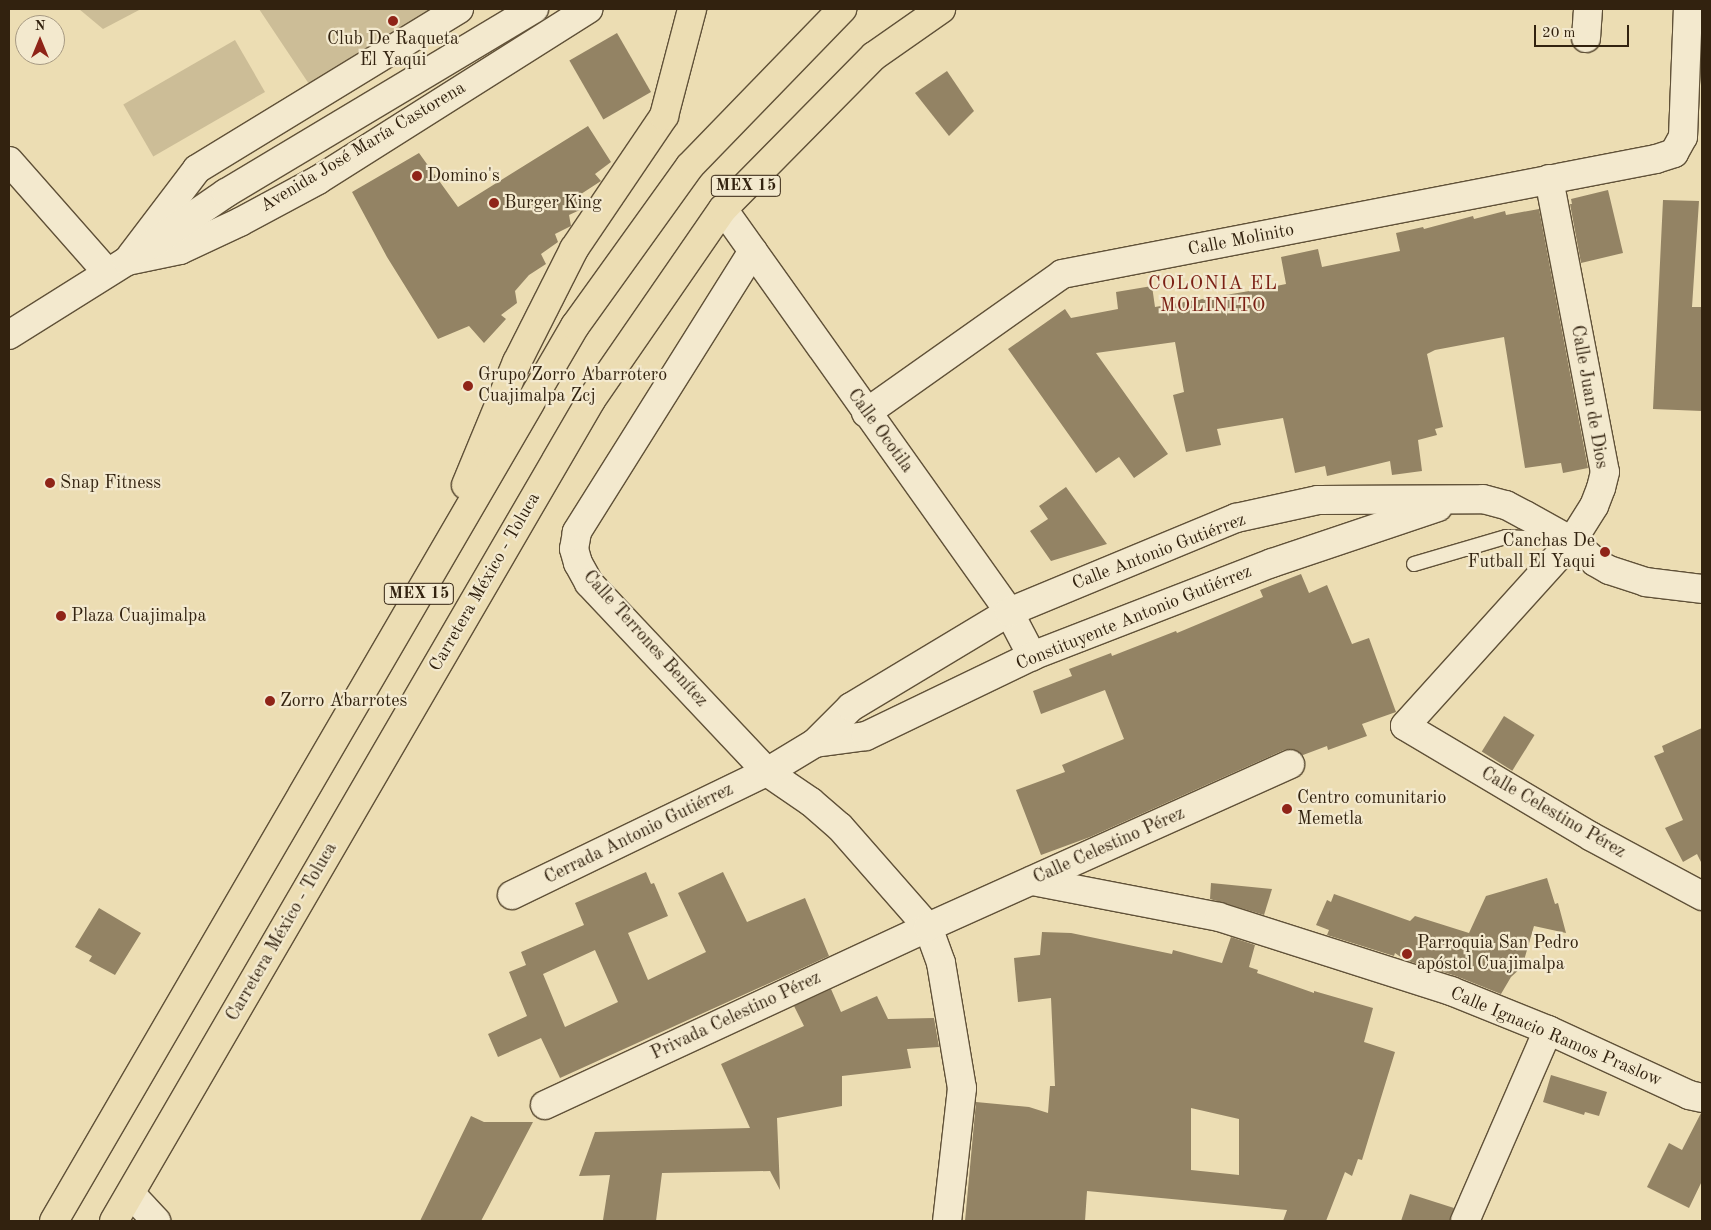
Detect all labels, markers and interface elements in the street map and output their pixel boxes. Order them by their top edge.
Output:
north arrow [15,15,65,65]
marker: Club De Raqueta El Yaqui [387,15,399,27]
scale bar [1536,15,1631,47]
text: N [35,19,45,33]
text: 20 m [1542,26,1576,41]
place label: Club De Raqueta El Yaqui [327,29,459,72]
street label: Avenida José María Castorena [256,77,470,217]
place label: Domino's [427,165,500,187]
marker: Domino's [411,170,423,182]
road number: MEX 15 [710,172,782,200]
place label: Burger King [504,192,602,214]
marker: Burger King [488,197,500,209]
street label: Calle Molinito [1186,219,1296,261]
district label: COLONIA EL MOLINITO [1147,274,1279,318]
street label: Calle Juan de Dios [1566,324,1612,470]
place label: Grupo Zorro Abarrotero Cuajimalpa Zcj [478,365,667,408]
marker: Grupo Zorro Abarrotero Cuajimalpa Zcj [462,380,474,392]
street label: Calle Ocotila [842,385,918,477]
place label: Snap Fitness [60,472,161,494]
marker: Snap Fitness [44,477,56,489]
street label: Carretera México - Toluca [425,489,545,675]
street label: Calle Antonio Gutiérrez [1069,509,1249,595]
place label: Canchas De Futball El Yaqui [1467,531,1595,574]
marker: Canchas De Futball El Yaqui [1599,546,1611,558]
street label: Constituyente Antonio Gutiérrez [1013,561,1255,675]
street label: Calle Terrones Benítez [578,566,712,712]
road number: MEX 15 [383,580,455,608]
place label: Plaza Cuajimalpa [71,605,206,627]
marker: Plaza Cuajimalpa [55,610,67,622]
place label: Zorro Abarrotes [280,690,407,712]
marker: Zorro Abarrotes [264,695,276,707]
street label: Calle Celestino Pérez [1477,763,1629,863]
street label: Cerrada Antonio Gutiérrez [541,779,737,889]
place label: Centro comunitario Memetla [1297,788,1446,831]
street label: Calle Celestino Pérez [1030,803,1188,889]
marker: Centro comunitario Memetla [1281,803,1293,815]
street label: Carretera México - Toluca [222,839,342,1025]
place label: Parroquia San Pedro apóstol Cuajimalpa [1417,933,1579,976]
marker: Parroquia San Pedro apóstol Cuajimalpa [1401,948,1413,960]
street label: Privada Celestino Pérez [648,967,824,1065]
street label: Calle Ignacio Ramos Praslow [1447,983,1665,1091]

